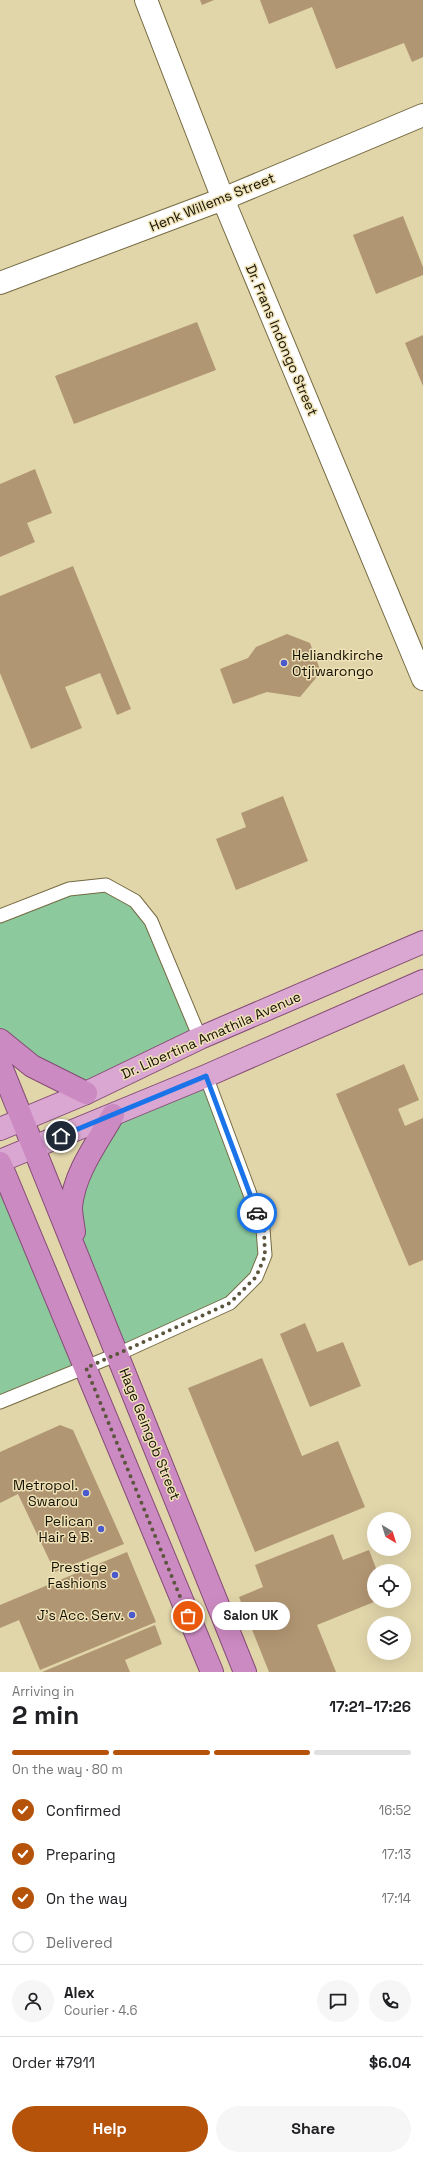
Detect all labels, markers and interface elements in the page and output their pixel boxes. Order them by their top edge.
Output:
street label: Henk Willems Street [147,169,277,235]
street label: Dr. Frans Indongo Street [242,262,322,418]
place label: Heliandkirche Otjiwarongo [292,646,383,680]
marker: Heliandkirche Otjiwarongo [279,658,289,668]
street label: Dr. Libertina Amathila Avenue [118,987,304,1083]
pin [44,1119,78,1153]
icon: home [50,1125,72,1147]
courier [237,1193,277,1233]
icon: car [246,1202,268,1224]
street label: Hage Geingob Street [115,1365,185,1503]
place label: Metropol. Swarou [13,1476,78,1510]
marker: Metropol. Swarou [81,1488,91,1498]
place label: Pelican Hair & B. [39,1512,93,1546]
north arrow [367,1512,411,1556]
map controls [367,1512,411,1660]
marker: Pelican Hair & B. [96,1524,106,1534]
place label: Prestige Fashions [48,1558,107,1592]
button: locate [367,1564,411,1608]
marker: Prestige Fashions [110,1570,120,1580]
pin [171,1599,205,1633]
callout: Salon UK [212,1602,290,1630]
icon: bag [177,1605,199,1627]
place label: J's Acc. Serv. [37,1606,124,1624]
text: Salon UK [224,1607,279,1624]
marker: J's Acc. Serv. [127,1610,137,1620]
button: layers [367,1616,411,1660]
text: Arriving in [12,1683,74,1700]
text: 17:21–17:26 [329,1697,411,1716]
text: 2 min [12,1698,79,1732]
text: On the way · 80 m [12,1761,123,1778]
icon: check [12,1799,34,1821]
text: Confirmed [46,1801,121,1820]
text: 16:52 [379,1802,411,1819]
icon: check [12,1843,34,1865]
text: Preparing [46,1845,116,1864]
text: 17:13 [382,1846,411,1863]
icon: check [12,1887,34,1909]
text: On the way [46,1889,127,1908]
text: 17:14 [381,1890,411,1907]
text: Delivered [46,1933,113,1952]
button: person [12,1980,54,2022]
button: chat [317,1980,359,2022]
button: phone [369,1980,411,2022]
text: Alex [64,1983,95,2002]
text: Courier · 4.6 [64,2002,137,2019]
text: Order #7911 [12,2053,95,2072]
text: $6.04 [369,2053,411,2072]
button: Help [12,2106,208,2152]
button: Share [216,2106,411,2152]

